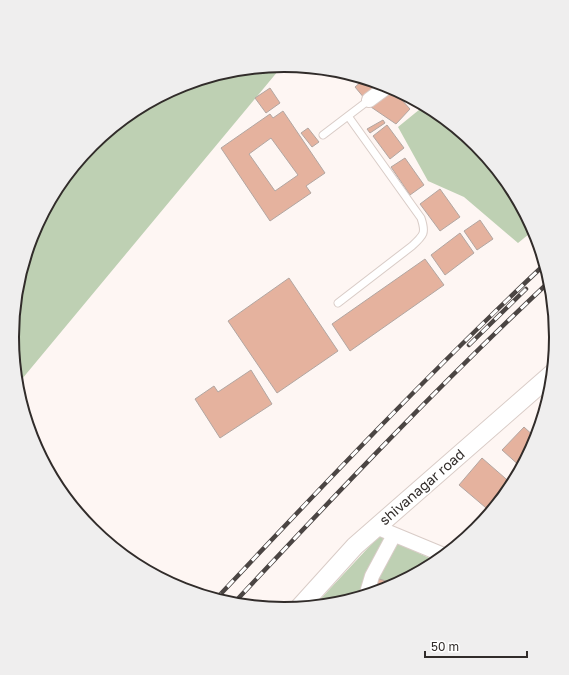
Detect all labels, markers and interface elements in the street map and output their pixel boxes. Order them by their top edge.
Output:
street label: shivanagar road [376,445,468,528]
scale bar [425,633,527,659]
text: 50 m [431,639,459,654]

